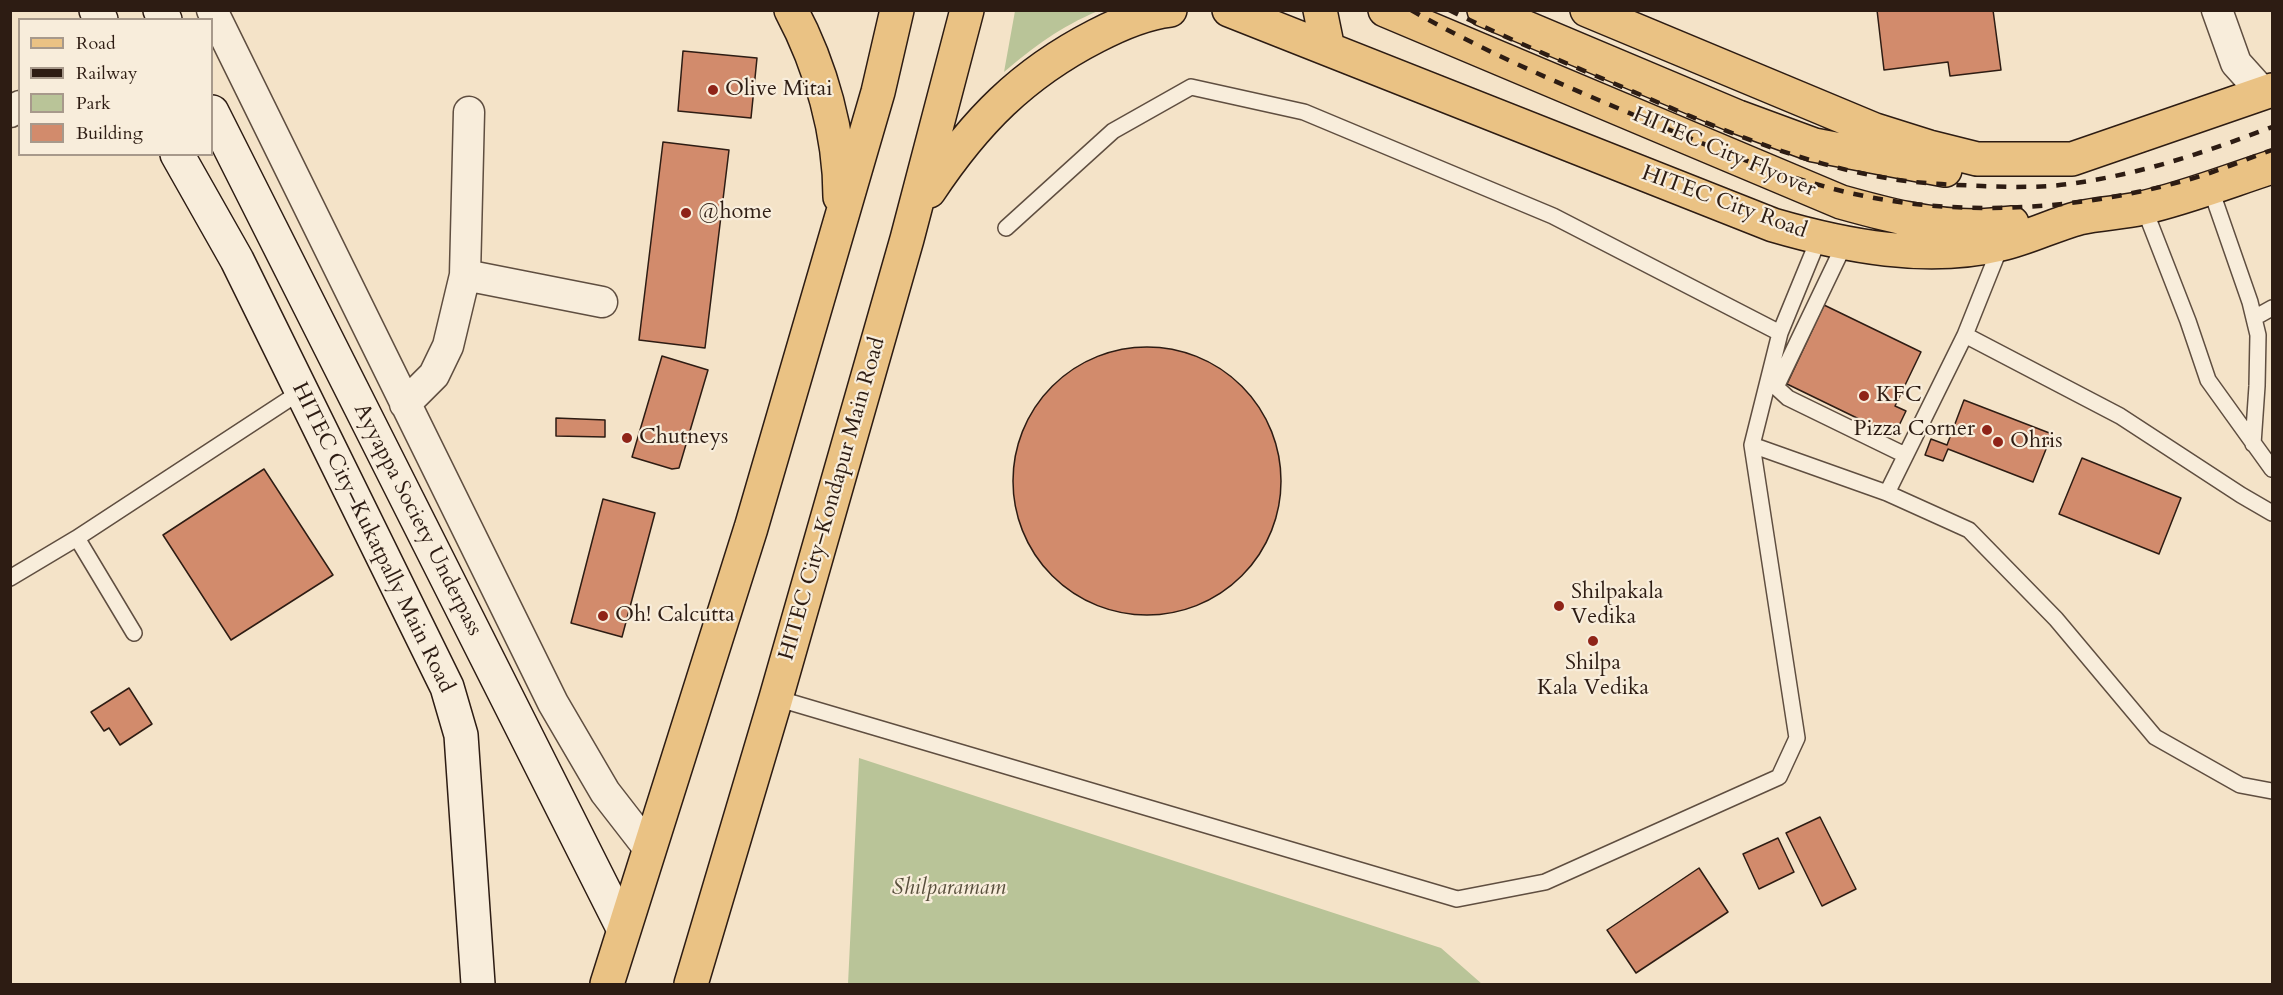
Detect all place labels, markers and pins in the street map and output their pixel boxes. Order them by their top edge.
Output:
place label: Olive Mitai [725,77,832,103]
marker: Olive Mitai [706,83,720,97]
place label: @home [698,200,772,226]
marker: @home [679,206,693,220]
place label: KFC [1876,383,1922,409]
marker: KFC [1857,389,1871,403]
place label: Pizza Corner [1853,417,1975,443]
marker: Pizza Corner [1980,423,1994,437]
place label: Chutneys [639,425,728,451]
place label: Ohris [2010,429,2063,455]
marker: Chutneys [620,431,634,445]
marker: Ohris [1991,435,2005,449]
place label: Shilpakala Vedika [1571,580,1663,632]
marker: Shilpakala Vedika [1552,599,1566,613]
place label: Oh! Calcutta [615,603,735,629]
marker: Oh! Calcutta [596,609,610,623]
marker: Shilpa Kala Vedika [1586,634,1600,648]
place label: Shilpa Kala Vedika [1537,651,1649,702]

